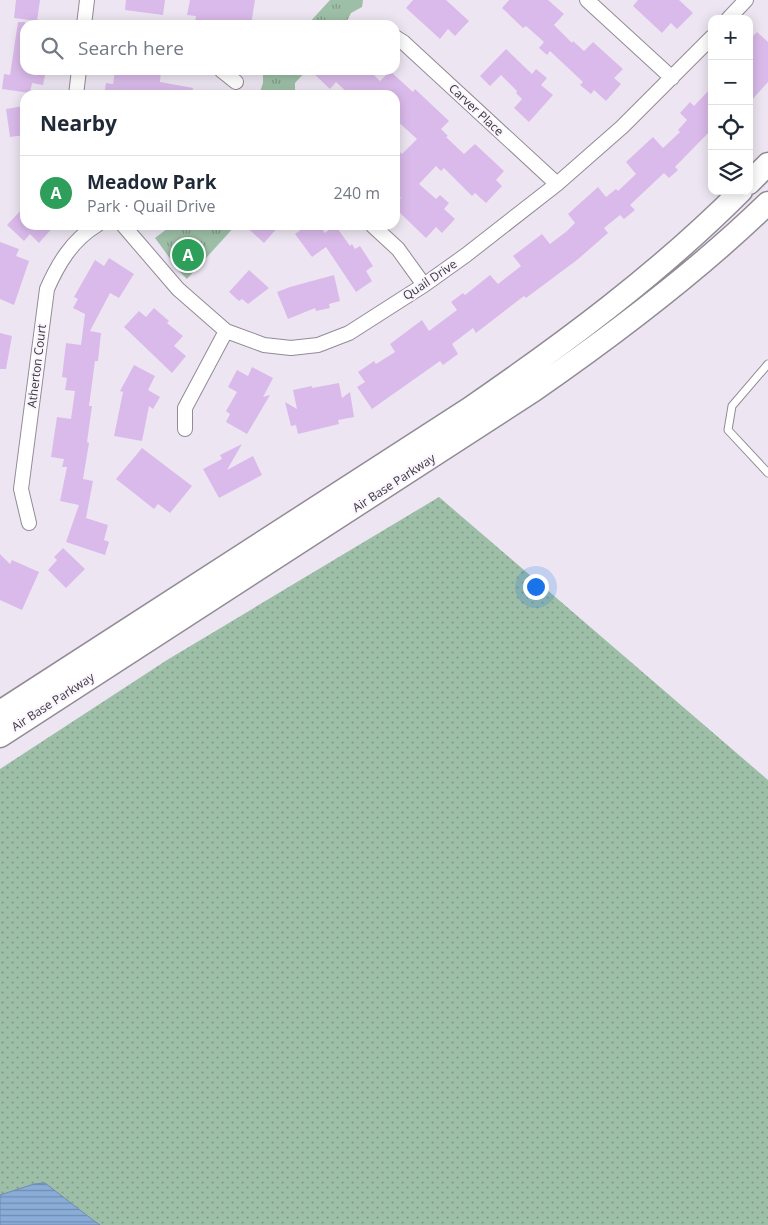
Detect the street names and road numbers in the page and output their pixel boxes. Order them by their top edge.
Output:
street label: Carver Place [445,80,508,140]
street label: Quail Drive [399,255,460,304]
street label: Atherton Court [23,323,50,409]
street label: Air Base Parkway [349,449,439,516]
street label: Air Base Parkway [8,668,98,735]

